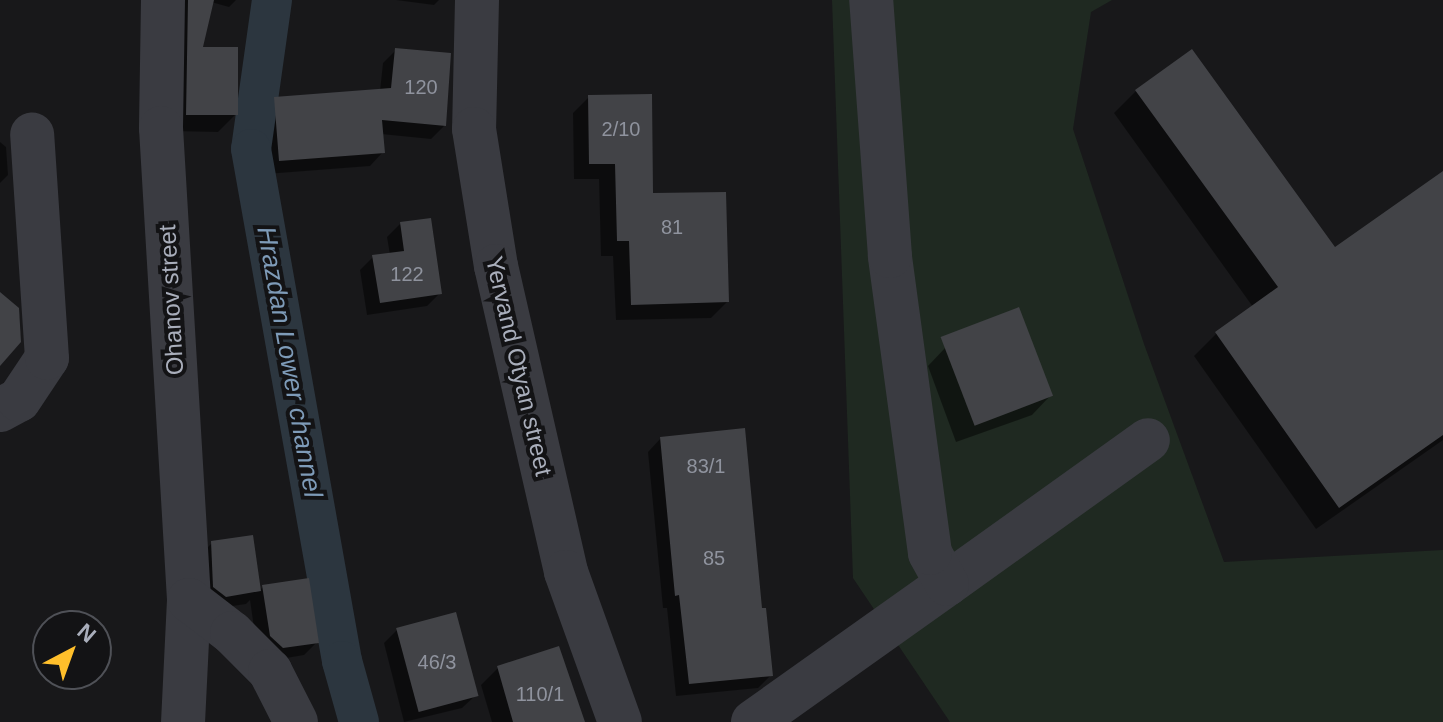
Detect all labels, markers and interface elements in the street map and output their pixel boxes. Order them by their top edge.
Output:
house number: 120 [404,75,438,99]
house number: 2/10 [602,117,640,141]
house number: 81 [661,215,683,239]
street label: Ohanov street [153,224,189,376]
water label: Hrazdan Lower channel [250,224,328,500]
street label: Yervand Otyan street [480,253,558,479]
house number: 122 [390,262,424,286]
house number: 83/1 [687,454,725,478]
house number: 85 [703,546,725,570]
north arrow [32,610,112,690]
text: N [73,618,101,648]
house number: 46/3 [418,650,456,674]
house number: 110/1 [516,682,564,706]

